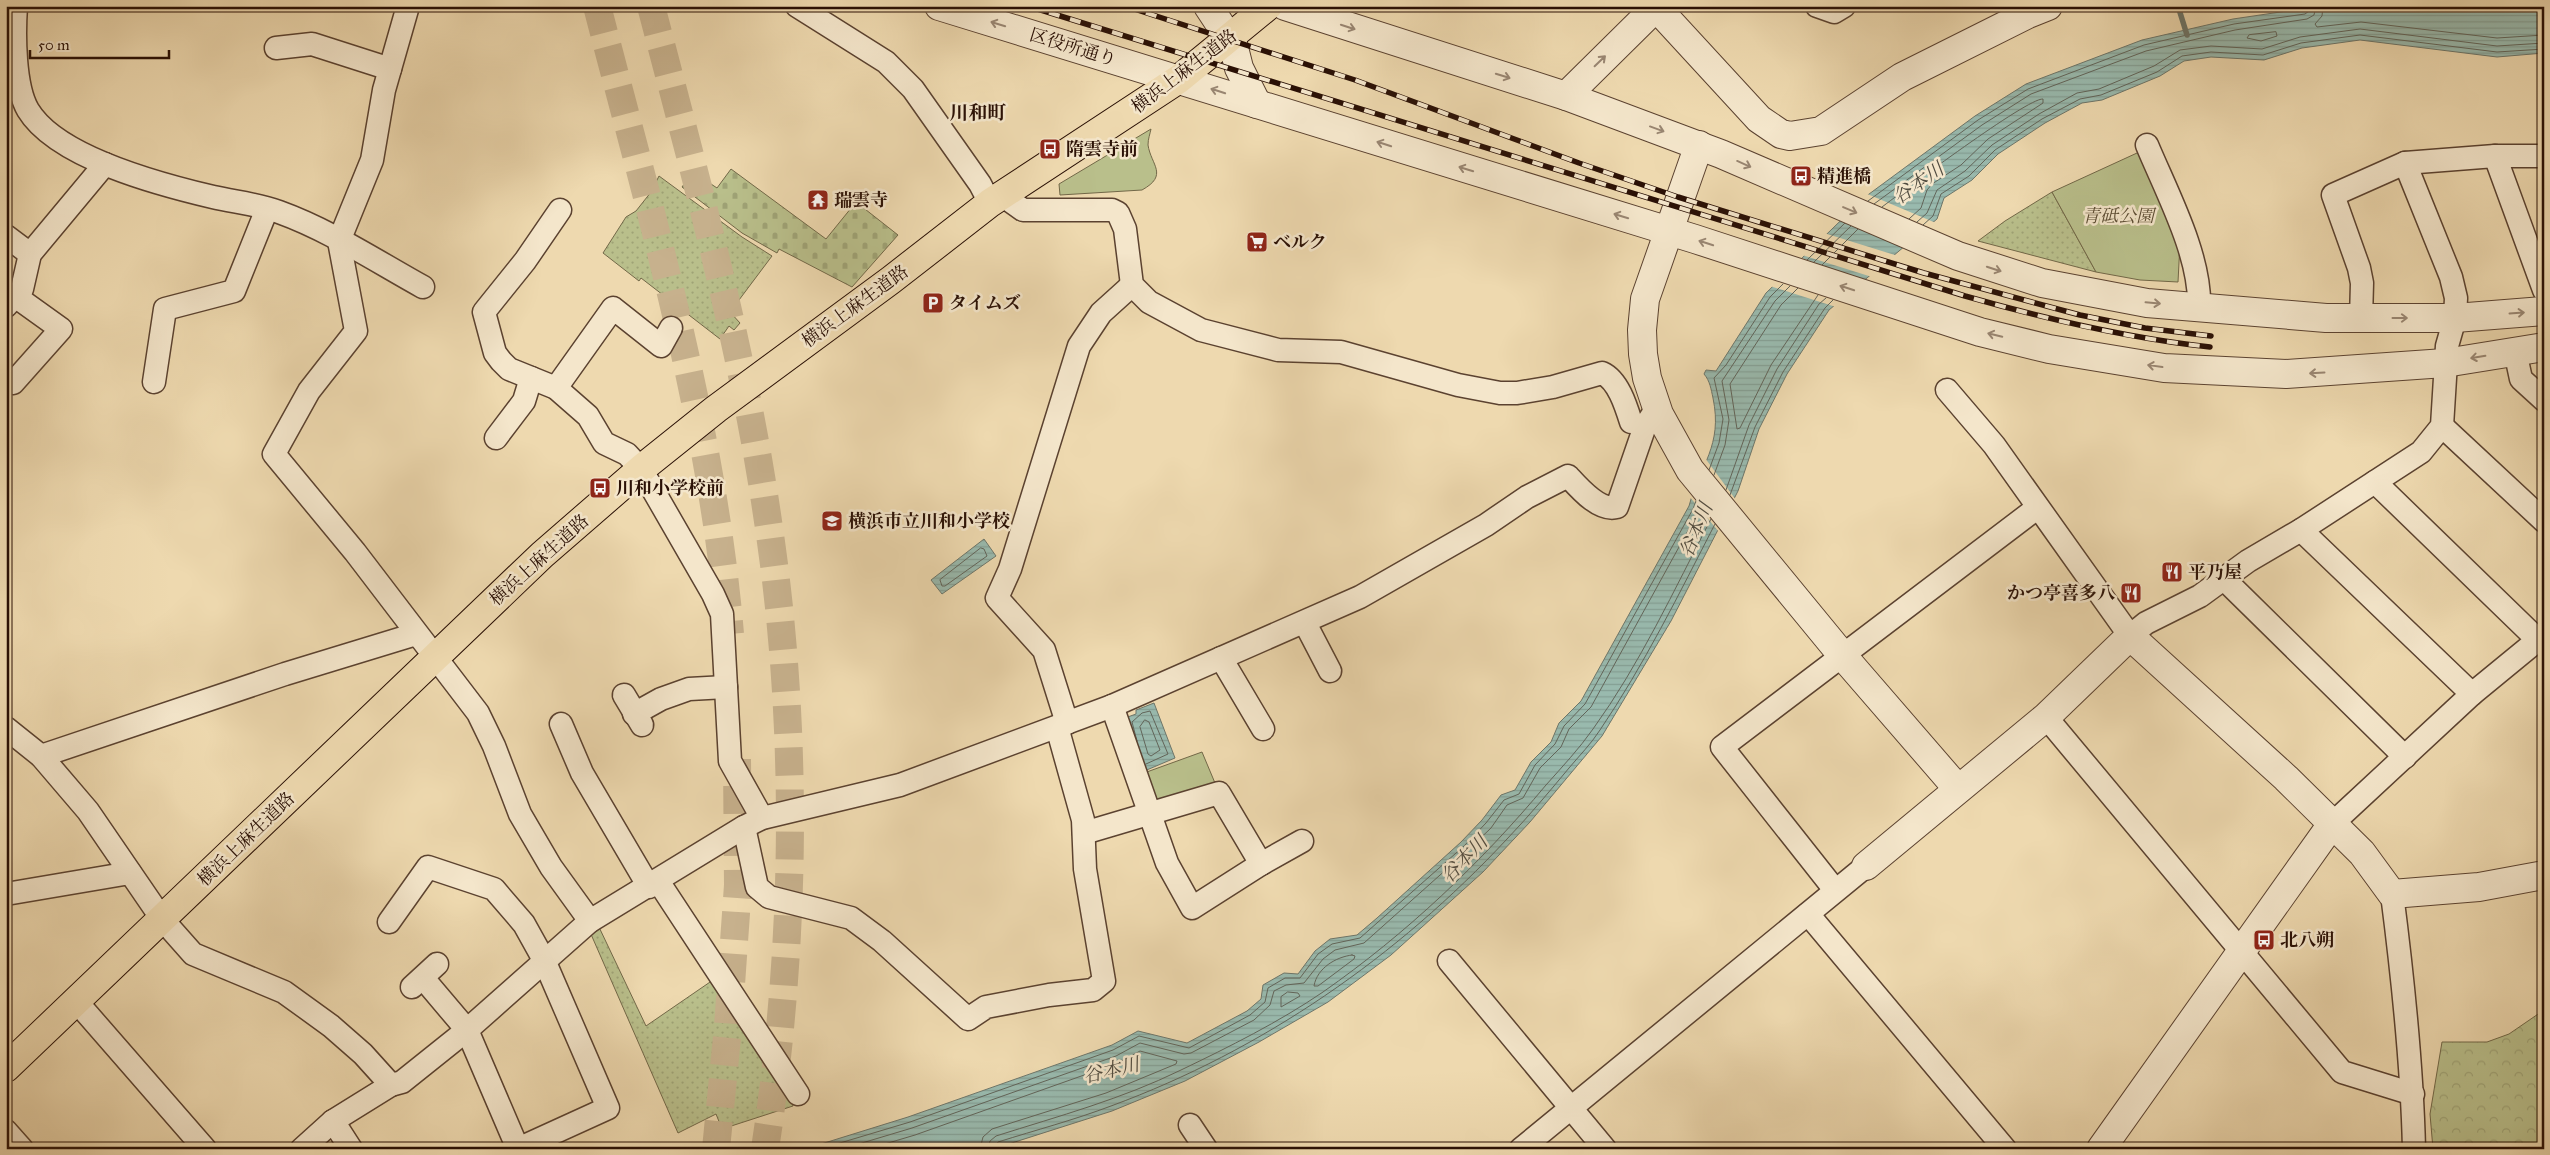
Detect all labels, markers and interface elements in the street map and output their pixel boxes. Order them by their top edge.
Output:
one-way arrow [991,19,1007,29]
street label: 区役所通り [1027,23,1119,71]
one-way arrow [1340,23,1356,32]
street label: 横浜上麻生道路 [1127,24,1241,118]
scale bar [30,28,169,60]
text: 50 m [38,36,70,54]
one-way arrow [1594,55,1606,67]
one-way arrow [1495,72,1511,81]
one-way arrow [1210,86,1226,96]
district label: 川和町 [949,101,1007,124]
one-way arrow [1649,125,1664,134]
bus stop icon: 隋雲寺前 [1038,137,1062,161]
place label: 隋雲寺前 [1066,138,1138,160]
one-way arrow [1376,138,1392,148]
water label: 谷本川 [1888,156,1950,209]
one-way arrow [1736,160,1751,169]
one-way arrow [1459,164,1474,173]
bus stop icon: 精進橋 [1789,164,1813,188]
place label: 精進橋 [1817,165,1871,187]
temple icon: 瑞雲寺 [806,188,830,212]
place label: 瑞雲寺 [834,189,888,211]
park label: 青砥公園 [2082,205,2157,227]
one-way arrow [1842,206,1857,216]
one-way arrow [1614,211,1630,221]
supermarket icon: ベルク [1245,230,1269,254]
place label: ベルク [1273,231,1327,253]
one-way arrow [1699,237,1715,247]
street label: 横浜上麻生道路 [798,260,912,352]
one-way arrow [1986,265,2002,274]
one-way arrow [1839,283,1855,292]
parking icon: タイムズ [921,291,945,315]
place label: タイムズ [949,292,1021,314]
one-way arrow [2145,298,2161,308]
one-way arrow [2509,309,2525,318]
one-way arrow [2392,313,2408,323]
one-way arrow [1988,330,2004,340]
one-way arrow [2471,353,2487,363]
one-way arrow [2147,361,2163,371]
one-way arrow [2309,369,2325,378]
bus stop icon: 川和小学校前 [588,476,612,500]
place label: 川和小学校前 [616,477,724,499]
water label: 谷本川 [1675,497,1718,561]
school or university icon: 横浜市立川和小学校 [820,509,844,533]
street label: 横浜上麻生道路 [485,510,593,610]
place label: 横浜市立川和小学校 [848,510,1010,532]
restaurant icon: 平乃屋 [2160,560,2184,584]
place label: 平乃屋 [2188,561,2242,583]
restaurant icon: かつ亭喜多八 [2119,581,2143,605]
place label: かつ亭喜多八 [2007,582,2115,604]
street label: 横浜上麻生道路 [193,787,299,891]
water label: 谷本川 [1436,829,1493,887]
bus stop icon: 北八朔 [2252,928,2276,952]
place label: 北八朔 [2280,929,2334,951]
water label: 谷本川 [1081,1052,1143,1088]

